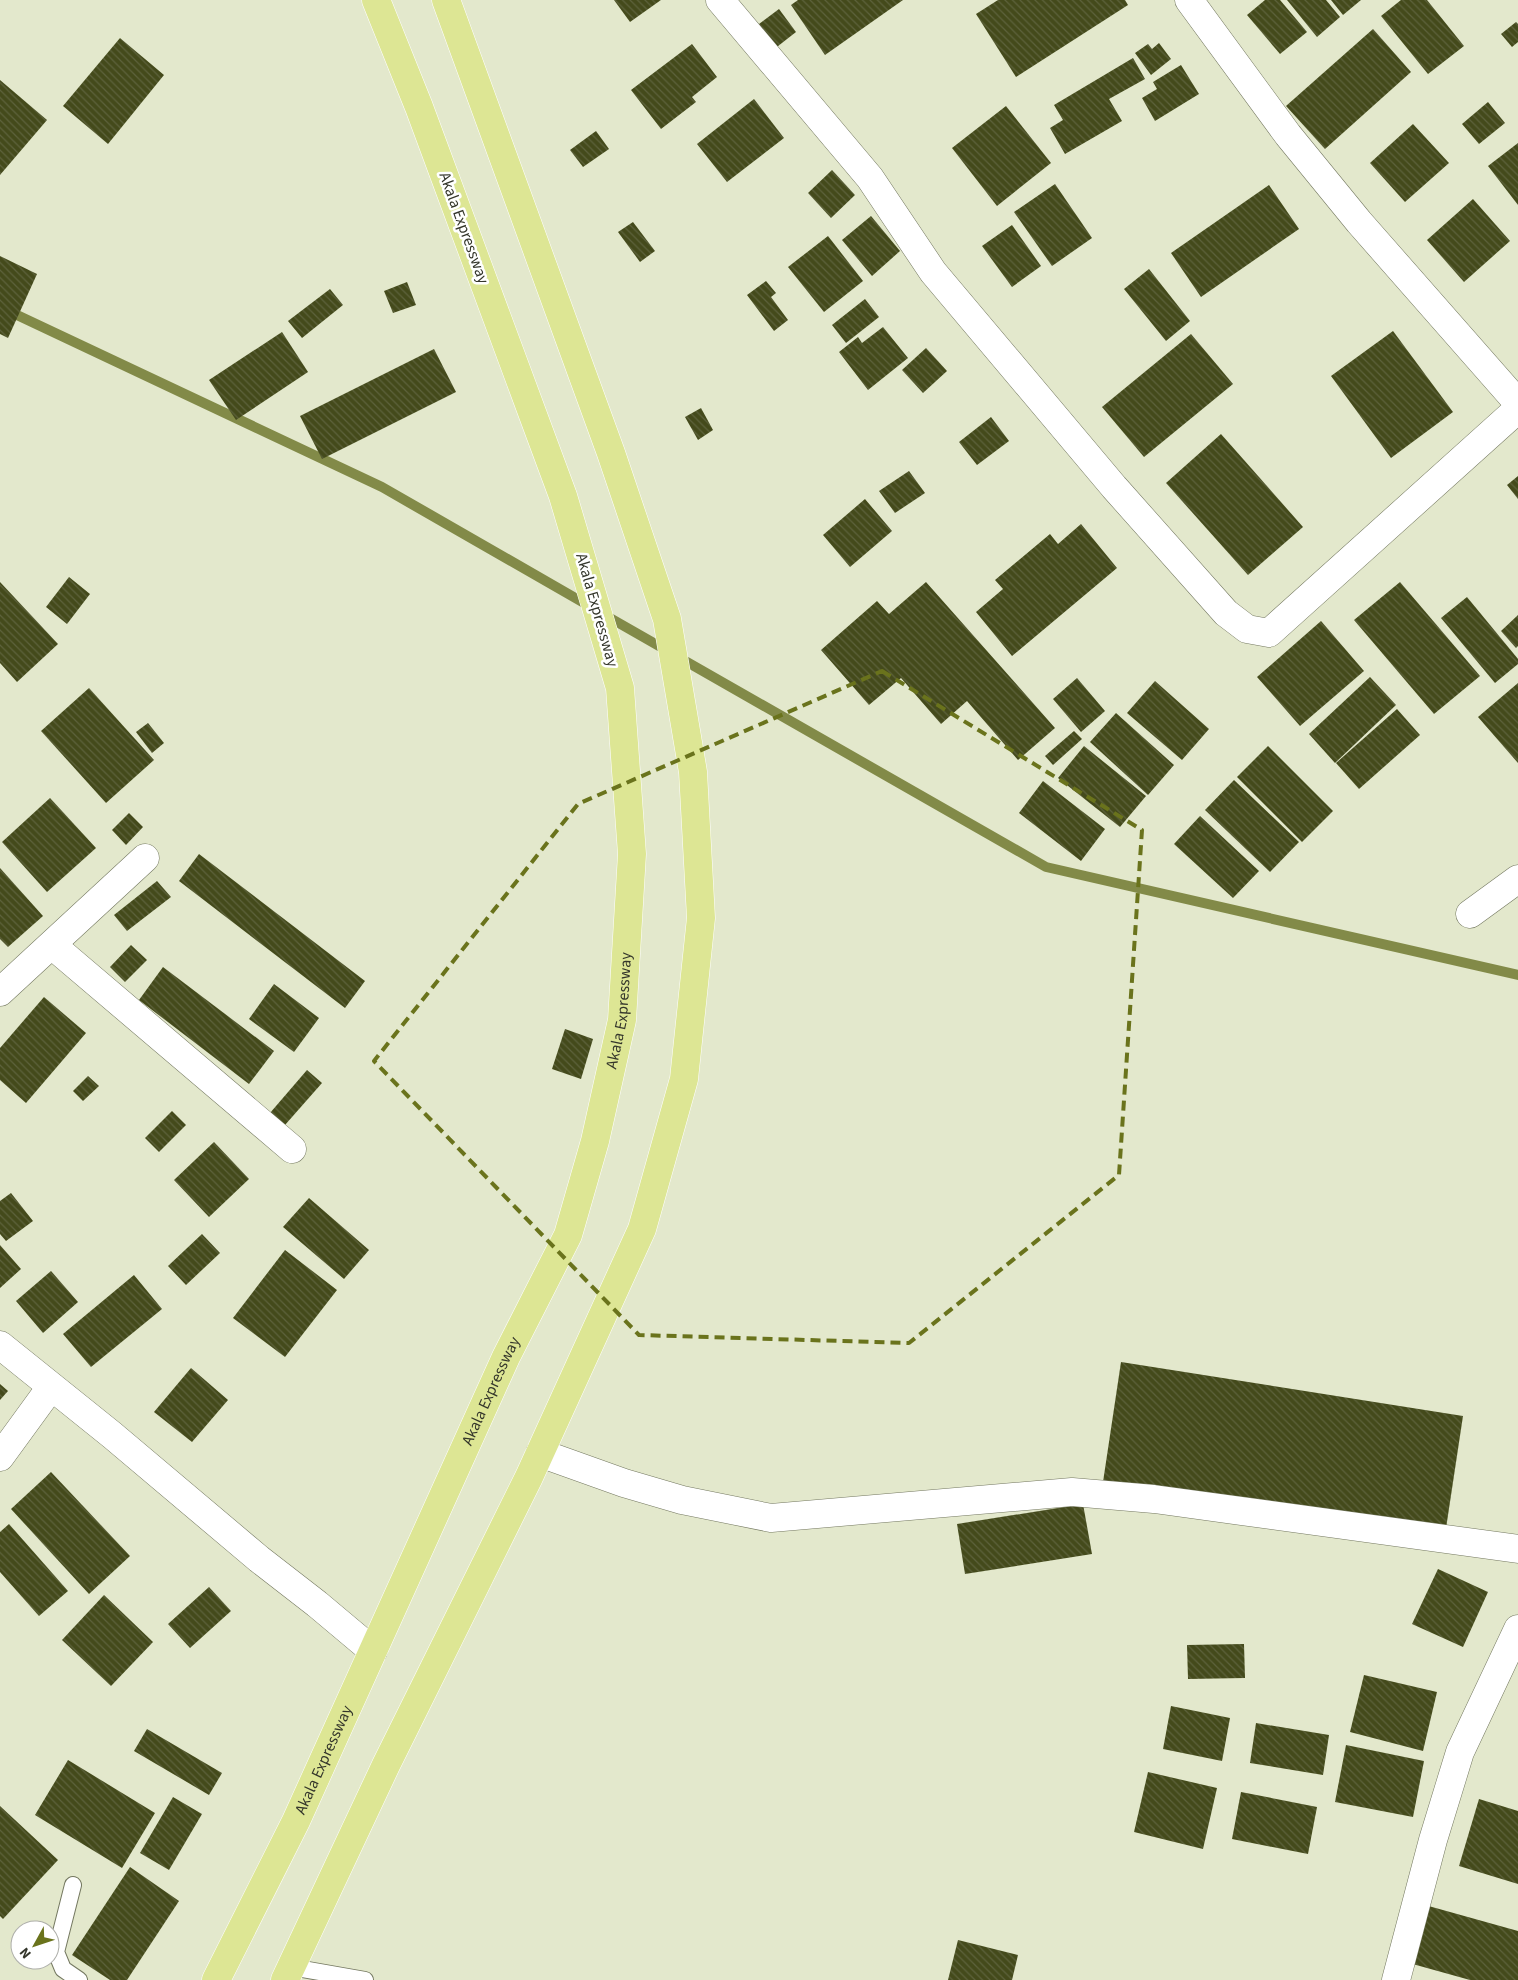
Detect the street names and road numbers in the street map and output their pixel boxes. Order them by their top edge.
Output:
street label: Akala Expressway [434,169,495,287]
street label: Akala Expressway [570,551,624,670]
street label: Akala Expressway [600,951,637,1071]
street label: Akala Expressway [456,1332,526,1449]
street label: Akala Expressway [289,1701,358,1818]

